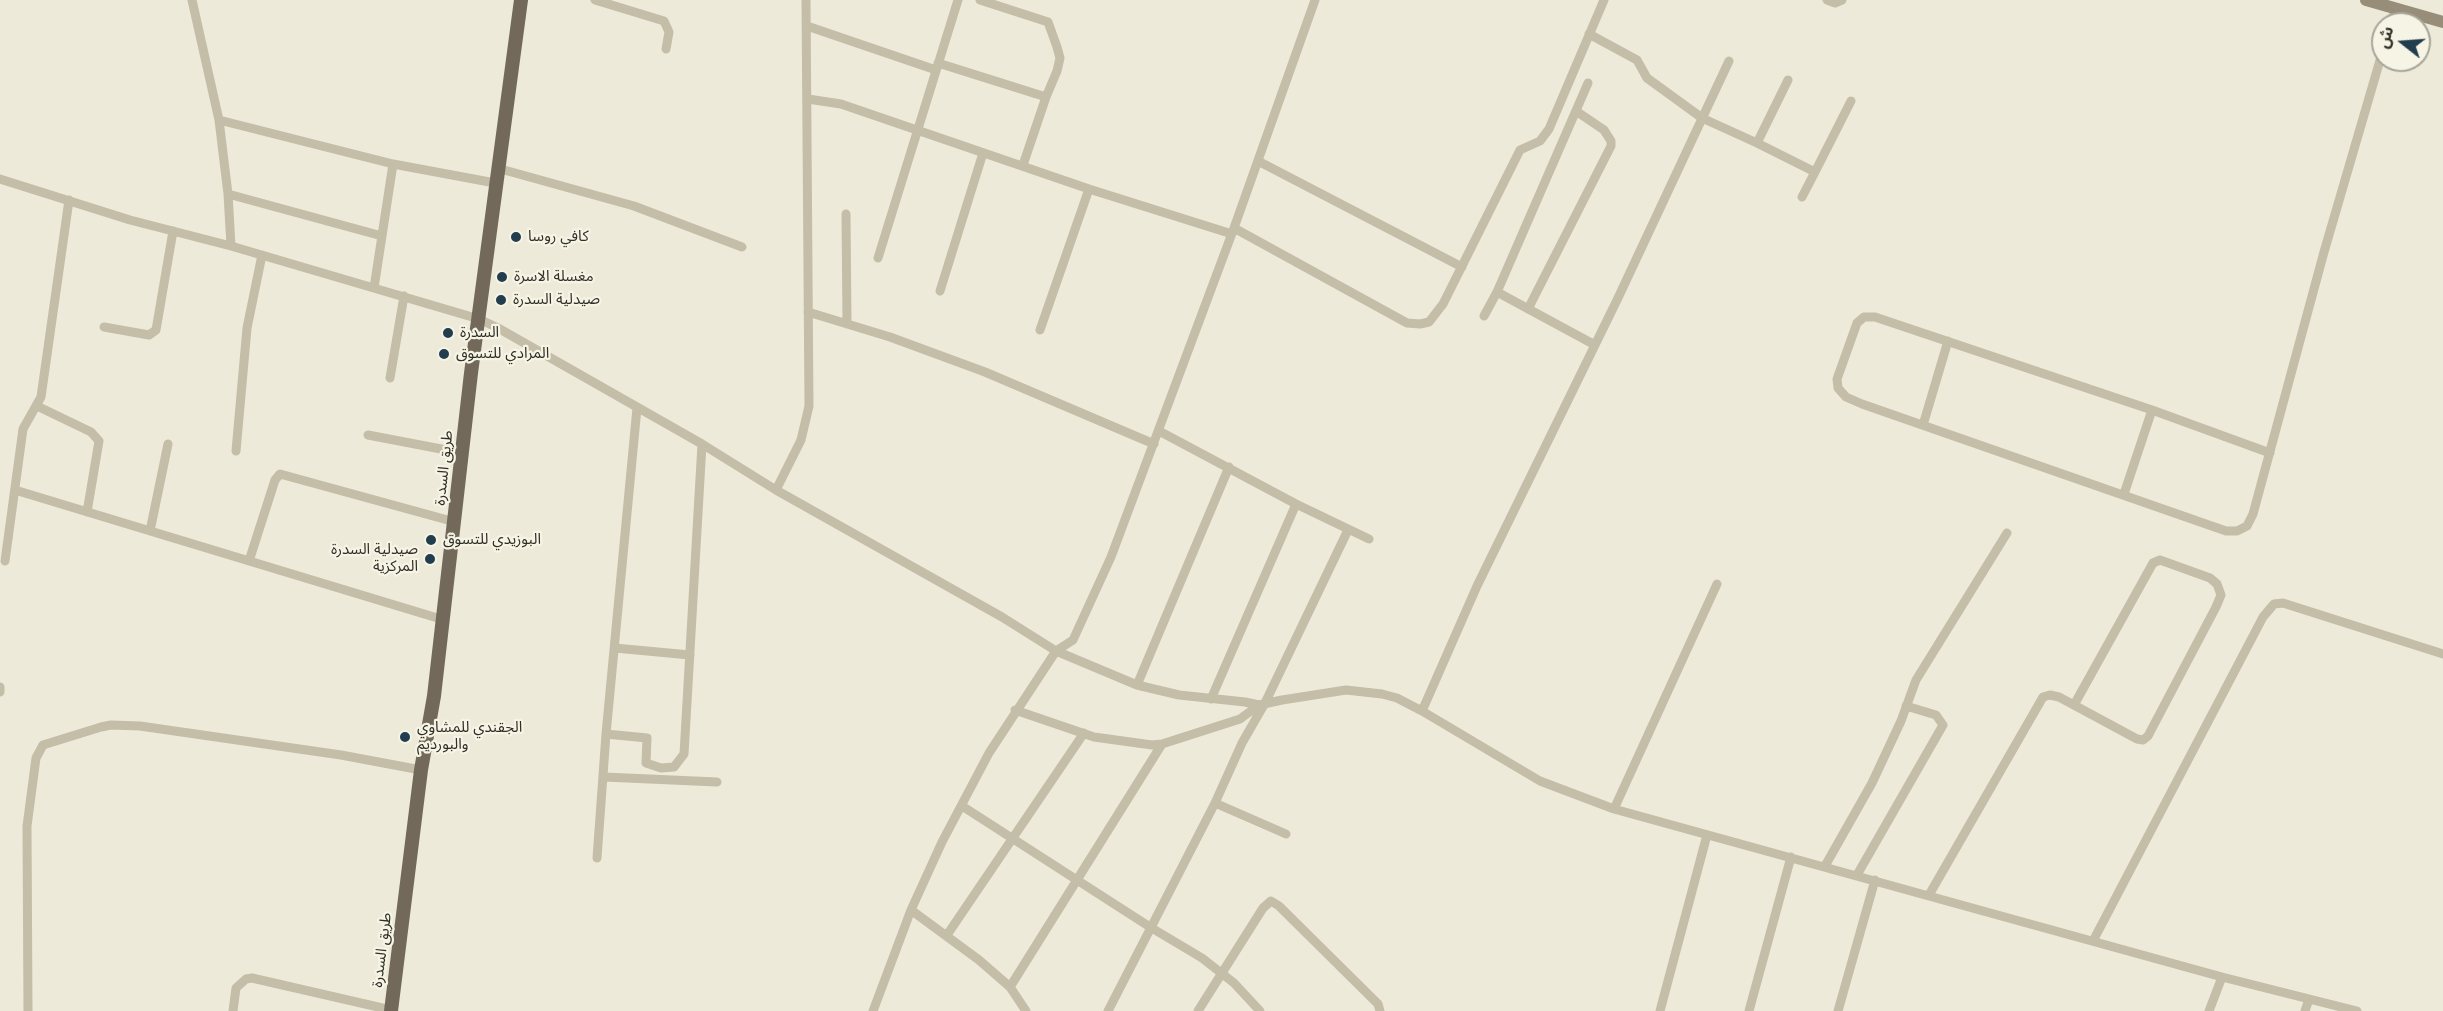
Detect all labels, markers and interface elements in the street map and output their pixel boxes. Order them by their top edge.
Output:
north arrow [2371,12,2431,72]
text: ش [2373,24,2398,50]
place label: كافي روسا [528,228,589,246]
marker: كافي روسا [509,230,523,244]
place label: مغسلة الاسرة [514,268,594,286]
marker: مغسلة الاسرة [495,270,509,284]
place label: صيدلية السدرة [513,291,600,309]
marker: صيدلية السدرة [494,293,508,307]
place label: السدرة [460,324,499,342]
marker: السدرة [441,326,455,340]
place label: المرادي للتسوق [456,345,549,363]
marker: المرادي للتسوق [437,347,451,361]
street label: طريق السدرة [431,430,457,506]
place label: البوزيدي للتسوق [443,531,541,549]
marker: البوزيدي للتسوق [424,533,438,547]
place label: صيدلية السدرة المركزية [331,541,418,576]
marker: صيدلية السدرة المركزية [423,552,437,566]
place label: الجقندي للمشاوي والبورديم [417,719,522,754]
marker: الجقندي للمشاوي والبورديم [398,730,412,744]
street label: طريق السدرة [368,912,396,988]

